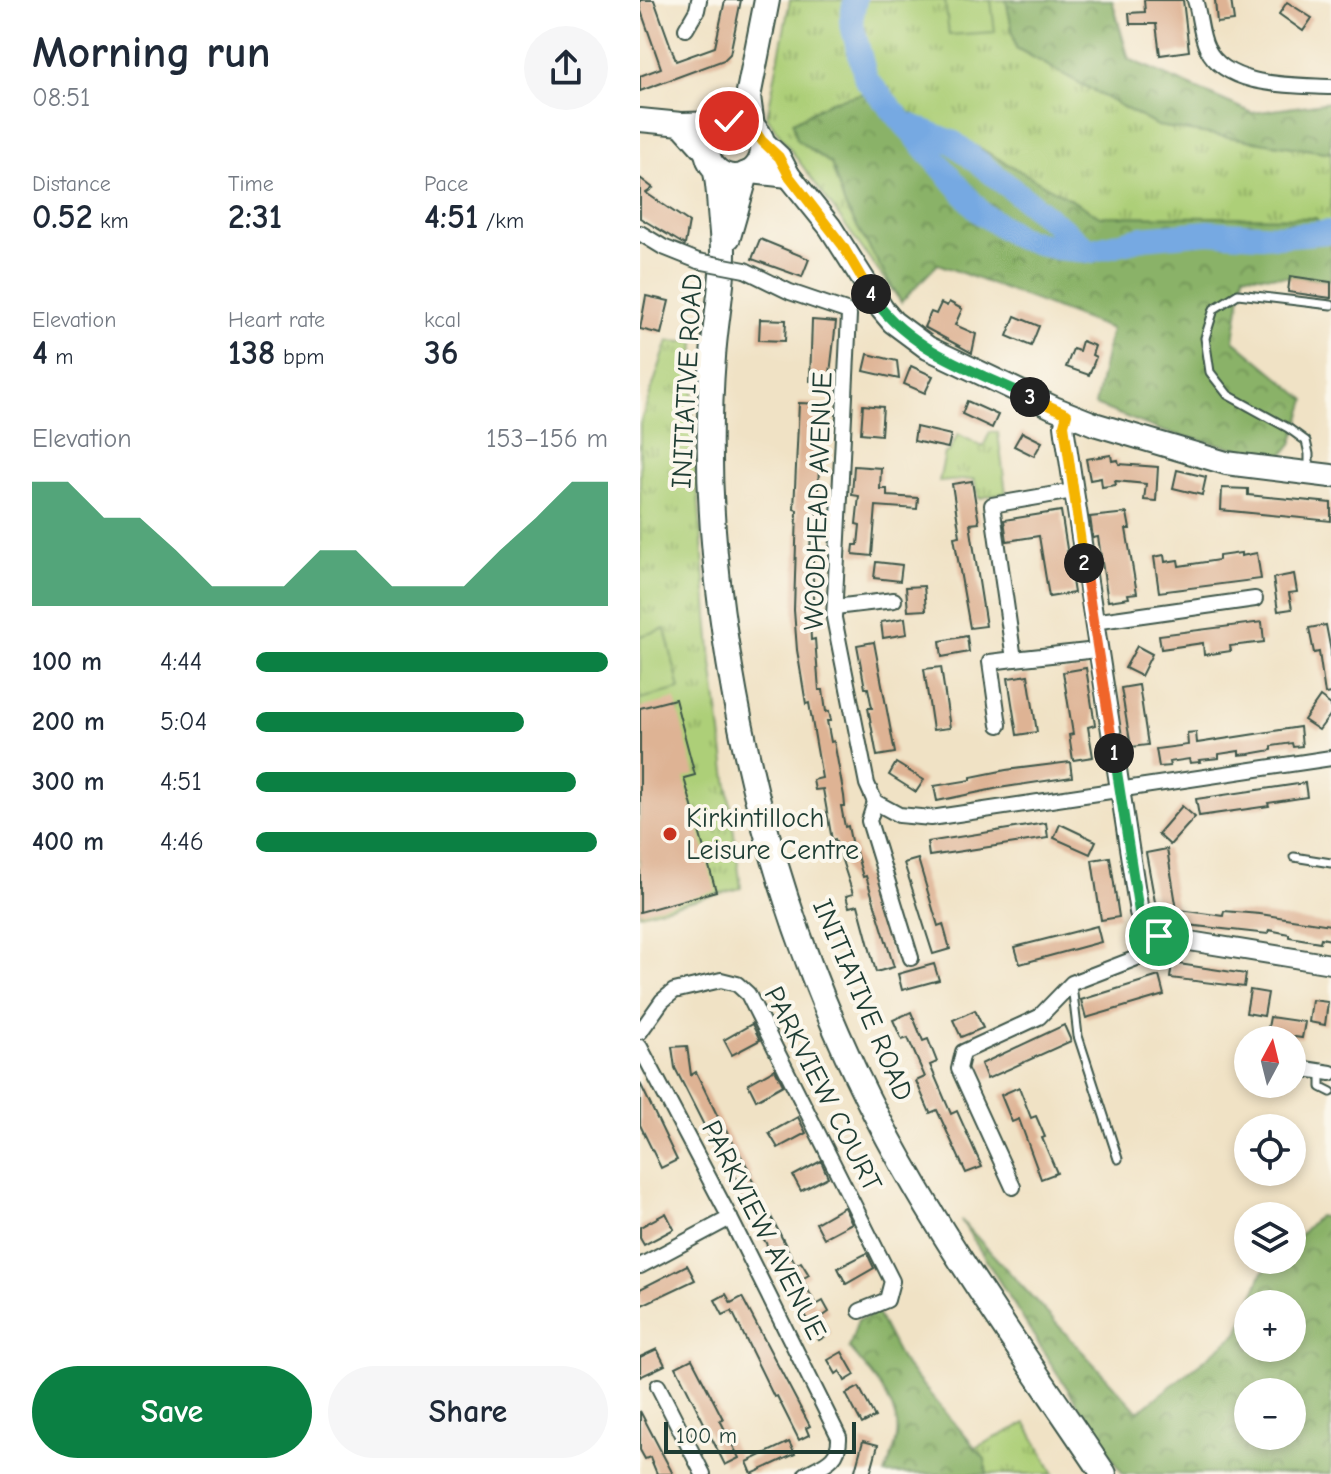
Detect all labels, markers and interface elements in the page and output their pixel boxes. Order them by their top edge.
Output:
button: share [524,26,608,110]
text: Morning run [32,27,271,78]
text: 08:51 [32,83,90,113]
pin [695,87,763,155]
icon: check [707,99,751,143]
text: Distance [32,171,111,197]
text: Time [228,171,274,197]
text: Pace [424,171,468,197]
text: 0.52 [32,197,93,237]
text: 2:31 [228,197,282,237]
text: 4:51 [424,197,478,237]
text: km [93,208,129,234]
text: /km [478,208,524,234]
street label: INITIATIVE ROAD [665,273,709,489]
pin: 4 [851,274,891,314]
text: 4 [866,281,876,307]
text: Elevation [32,307,116,333]
text: Heart rate [228,307,325,333]
text: kcal [424,307,461,333]
text: 4 [32,333,48,373]
text: 138 [228,333,276,373]
text: 36 [424,333,459,373]
text: m [48,344,74,370]
text: bpm [276,344,325,370]
street label: WOODHEAD AVENUE [797,371,839,631]
pin: 3 [1010,377,1050,417]
text: 3 [1025,384,1035,410]
text: Elevation [32,424,132,454]
text: 153–156 m [486,424,608,454]
pin: 2 [1064,543,1104,583]
text: 2 [1079,550,1089,576]
text: 100 m [32,647,102,677]
text: 4:44 [160,647,202,677]
text: 200 m [32,707,105,737]
text: 5:04 [160,707,207,737]
pin: 1 [1094,733,1134,773]
text: 1 [1110,740,1118,766]
text: 300 m [32,767,105,797]
text: 4:51 [160,767,202,797]
place label: Kirkintilloch Leisure Centre [686,802,859,866]
marker: Kirkintilloch Leisure Centre [661,825,679,843]
text: 400 m [32,827,104,857]
text: 4:46 [160,827,204,857]
street label: INITIATIVE ROAD [806,895,920,1105]
pin [1125,902,1193,970]
icon: arrive [1137,914,1181,958]
street label: PARKVIEW COURT [758,981,889,1197]
north arrow [1234,1026,1306,1098]
map controls [1234,1026,1306,1450]
button: locate [1234,1114,1306,1186]
street label: PARKVIEW AVENUE [695,1115,833,1345]
button: layers [1234,1202,1306,1274]
button: + [1234,1290,1306,1362]
button: Save [32,1366,312,1458]
button: Share [328,1366,608,1458]
button: − [1234,1378,1306,1450]
scale bar [664,1418,856,1454]
text: 100 m [676,1423,737,1449]

